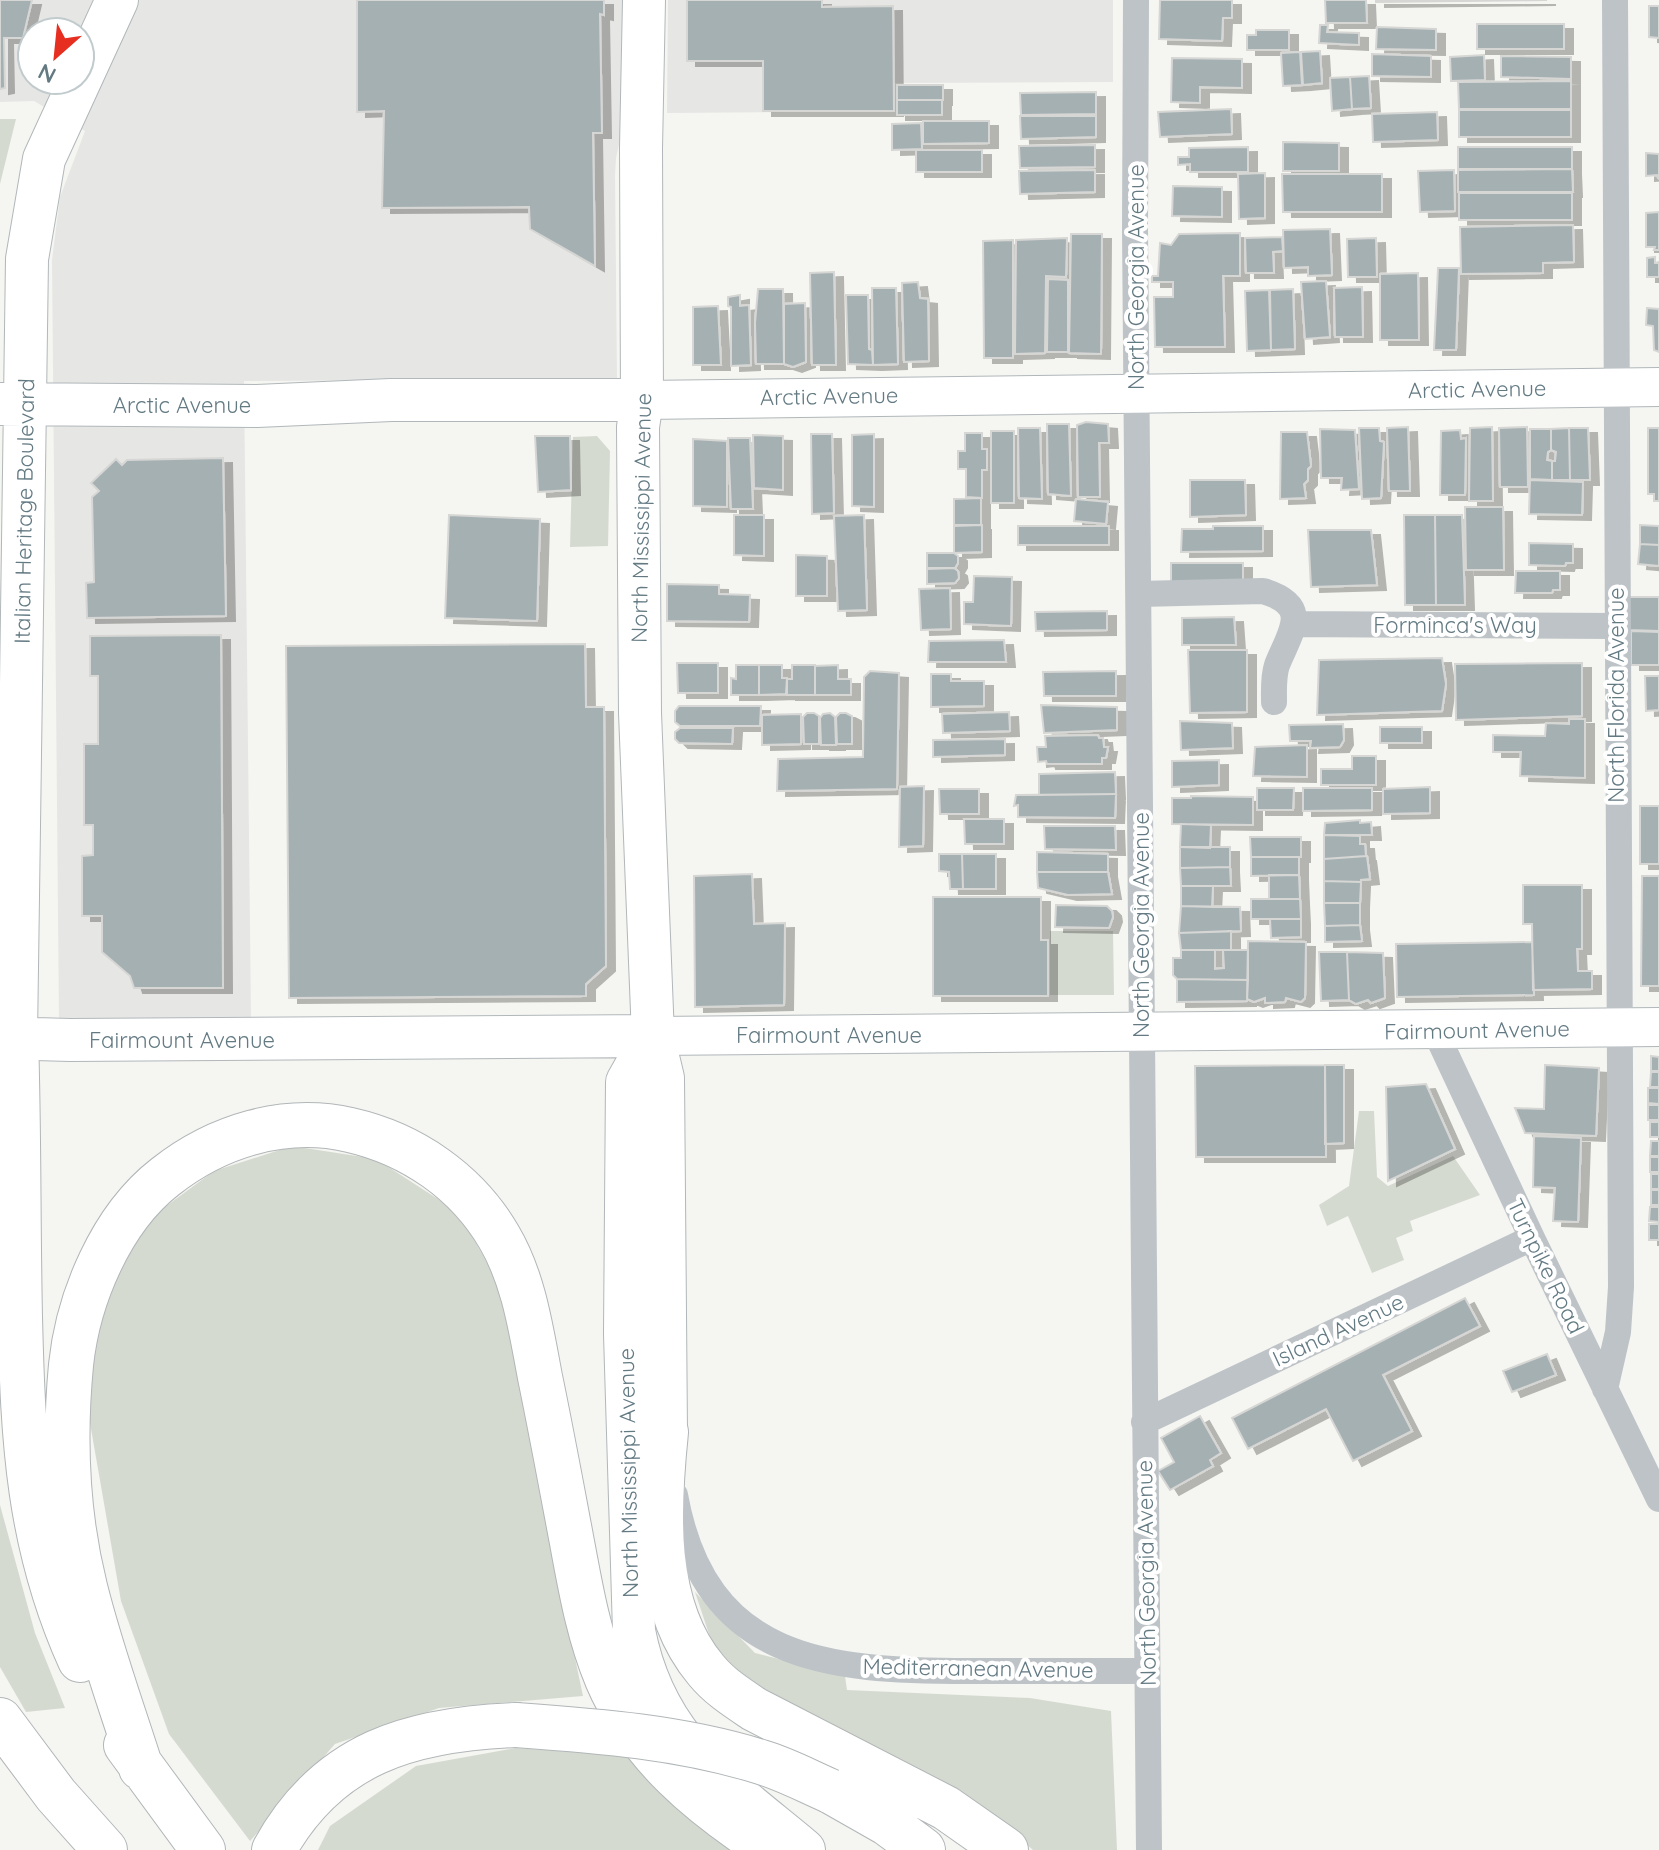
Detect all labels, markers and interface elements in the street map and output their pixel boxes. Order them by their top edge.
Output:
north arrow [16,16,96,96]
text: N [33,58,60,90]
street label: North Georgia Avenue [1122,164,1150,390]
street label: Arctic Avenue [1408,374,1546,404]
street label: Italian Heritage Boulevard [8,378,40,644]
street label: Arctic Avenue [760,381,898,411]
street label: Arctic Avenue [113,391,251,419]
street label: North Mississippi Avenue [625,393,657,643]
street label: North Florida Avenue [1602,587,1630,803]
street label: Forminca's Way [1373,611,1537,639]
street label: North Georgia Avenue [1127,812,1155,1038]
street label: Fairmount Avenue [1384,1014,1570,1046]
street label: Fairmount Avenue [736,1021,922,1049]
street label: Fairmount Avenue [89,1026,275,1054]
street label: Turnpike Road [1501,1194,1591,1338]
street label: Island Avenue [1268,1287,1408,1373]
street label: North Mississippi Avenue [612,1348,644,1598]
street label: North Georgia Avenue [1130,1460,1162,1686]
street label: Mediterranean Avenue [862,1652,1094,1684]

